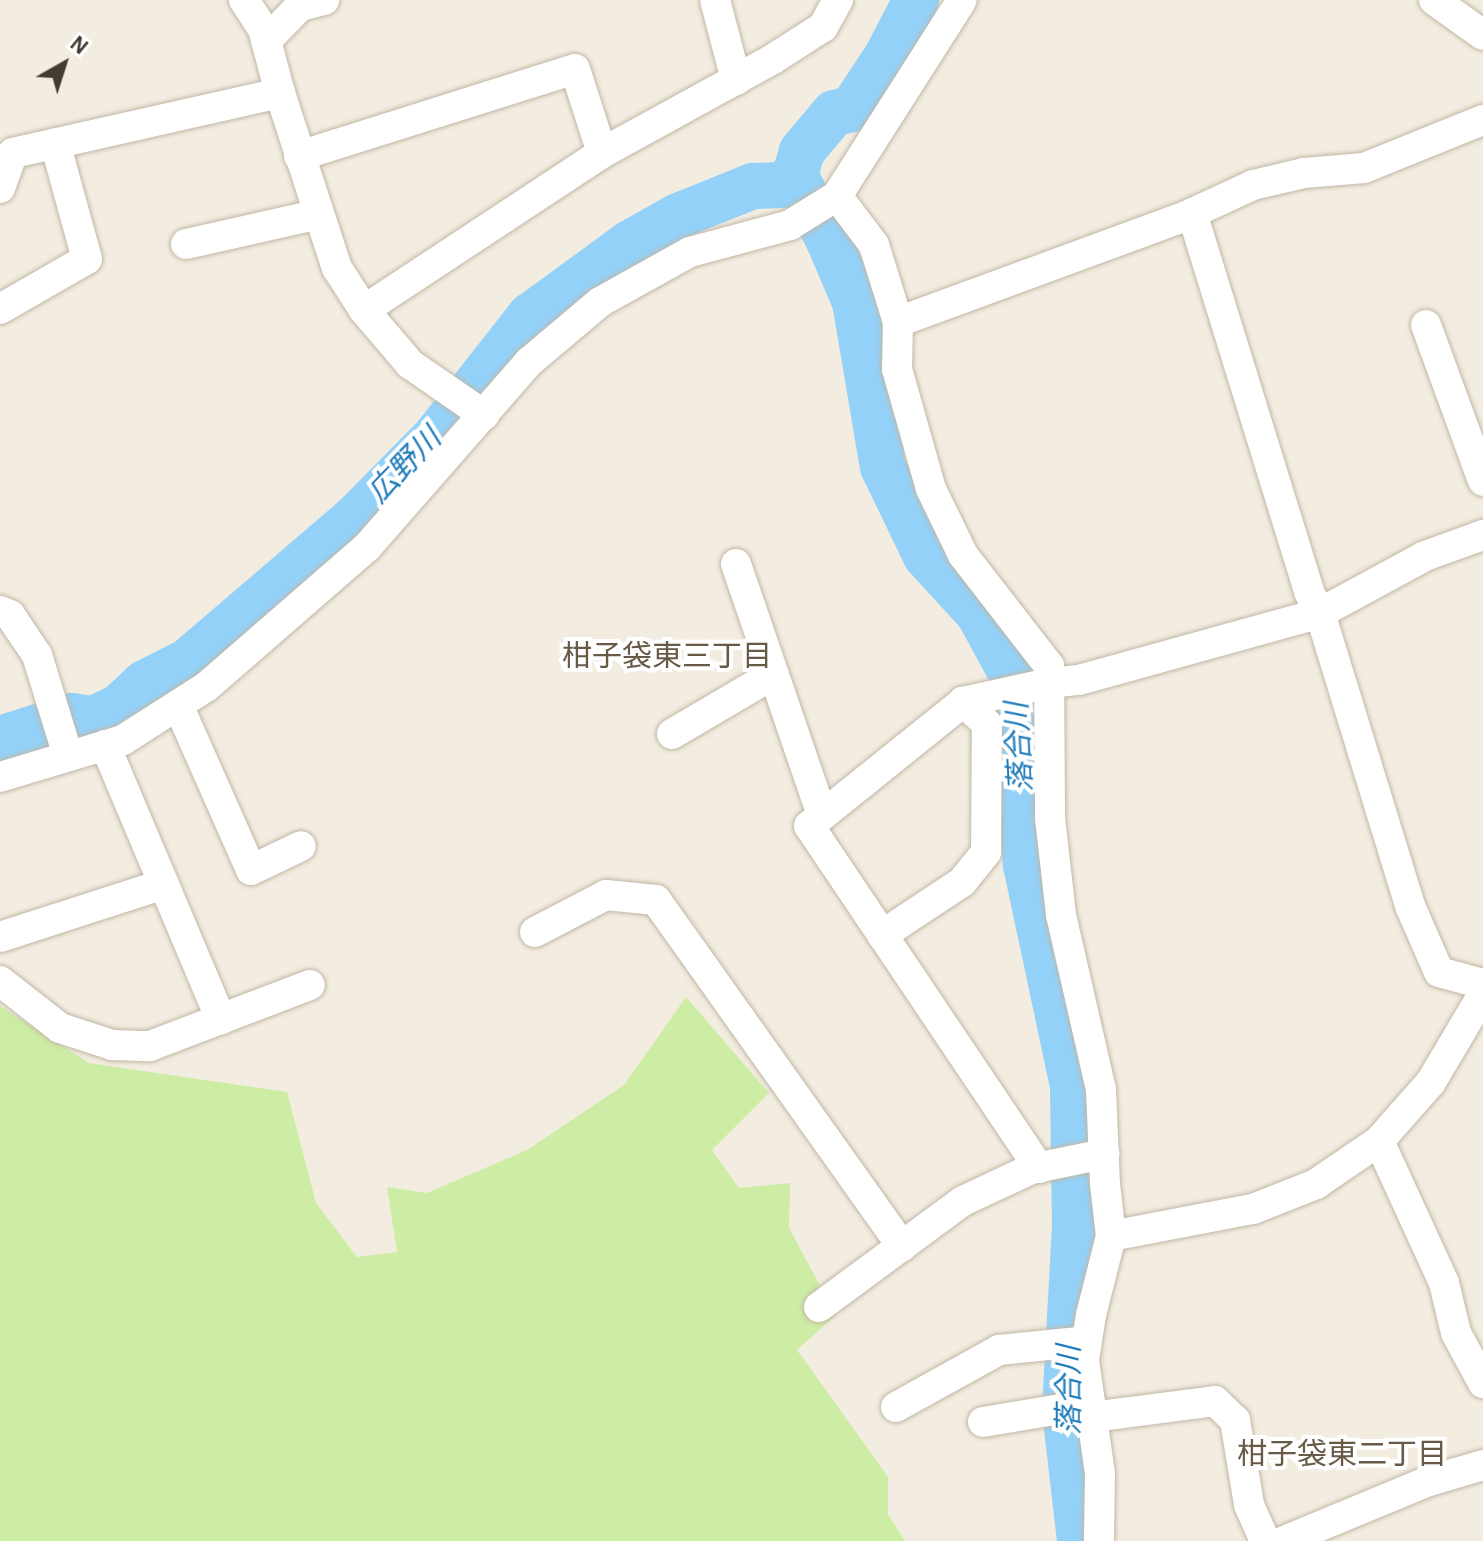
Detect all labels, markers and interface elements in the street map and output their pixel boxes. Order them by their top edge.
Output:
north arrow [24,24,104,104]
text: N [66,32,92,59]
water label: 広野川 [361,421,449,511]
district label: 柑子袋東三丁目 [562,639,772,675]
water label: 落合川 [1000,701,1040,793]
water label: 落合川 [1052,1345,1088,1435]
district label: 柑子袋東二丁目 [1237,1437,1447,1473]

